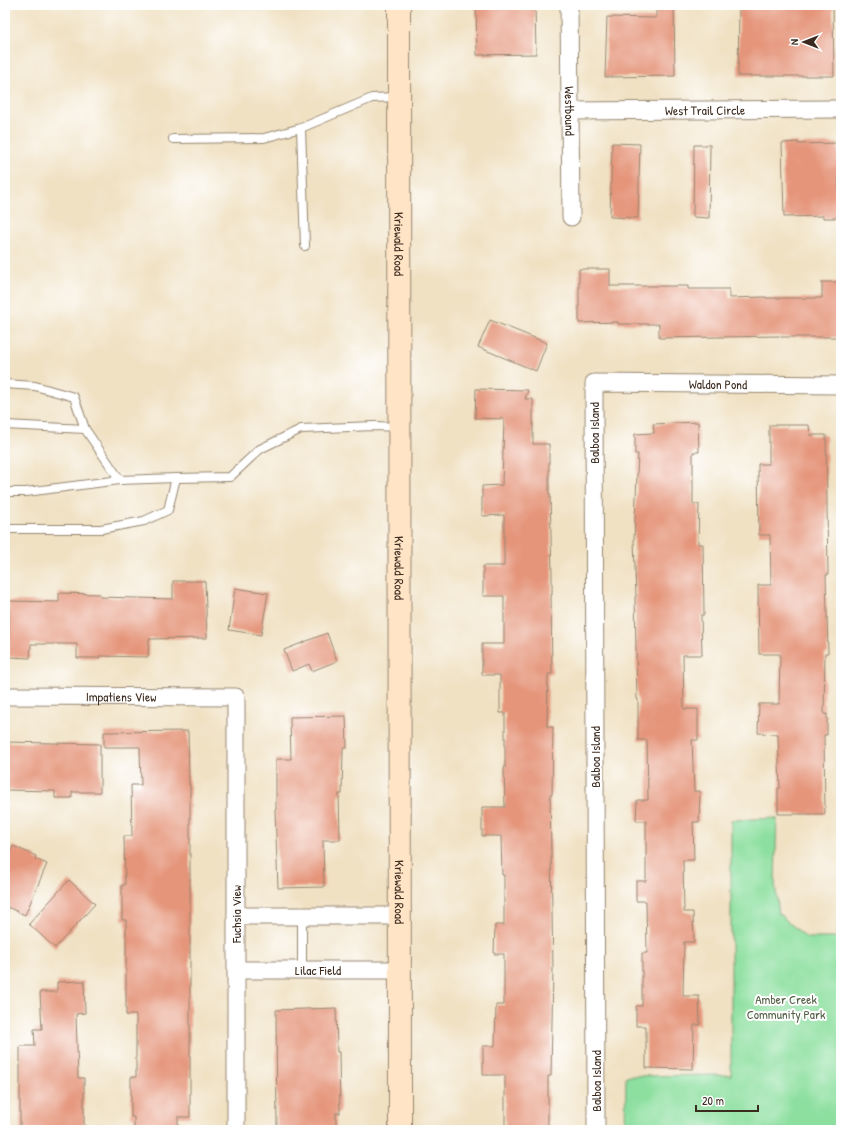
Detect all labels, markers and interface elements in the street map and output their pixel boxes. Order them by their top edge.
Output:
north arrow [784,22,824,62]
text: N [787,39,801,45]
street label: Westbound [561,86,579,136]
street label: West Trail Circle [665,101,745,119]
street label: Kriewald Road [390,212,408,276]
street label: Waldon Pond [689,375,747,393]
street label: Balboa Island [585,402,603,464]
street label: Kriewald Road [390,536,409,600]
street label: Impatiens View [86,687,156,706]
street label: Balboa Island [586,726,604,788]
street label: Kriewald Road [391,860,409,924]
street label: Fuchsia View [227,885,245,944]
street label: Lilac Field [295,961,341,979]
park label: Amber Creek Community Park [747,990,826,1023]
street label: Balboa Island [587,1050,605,1112]
scale bar [696,1087,758,1113]
text: 20 m [702,1092,724,1109]

